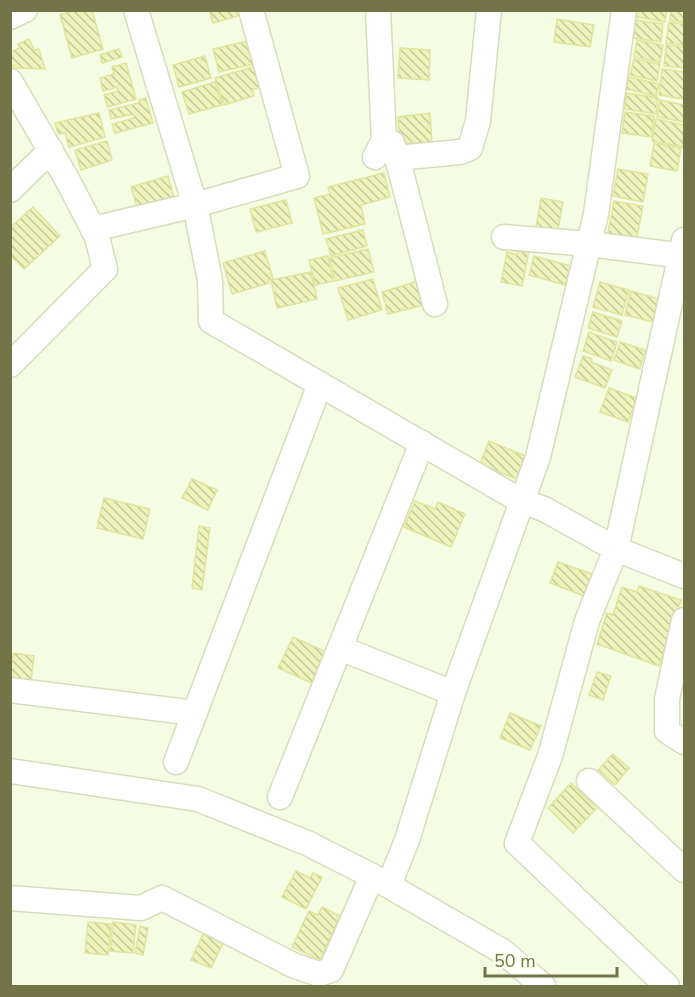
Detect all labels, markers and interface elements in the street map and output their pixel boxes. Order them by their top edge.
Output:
scale bar [485,940,617,978]
text: 50 m [494,949,536,973]

